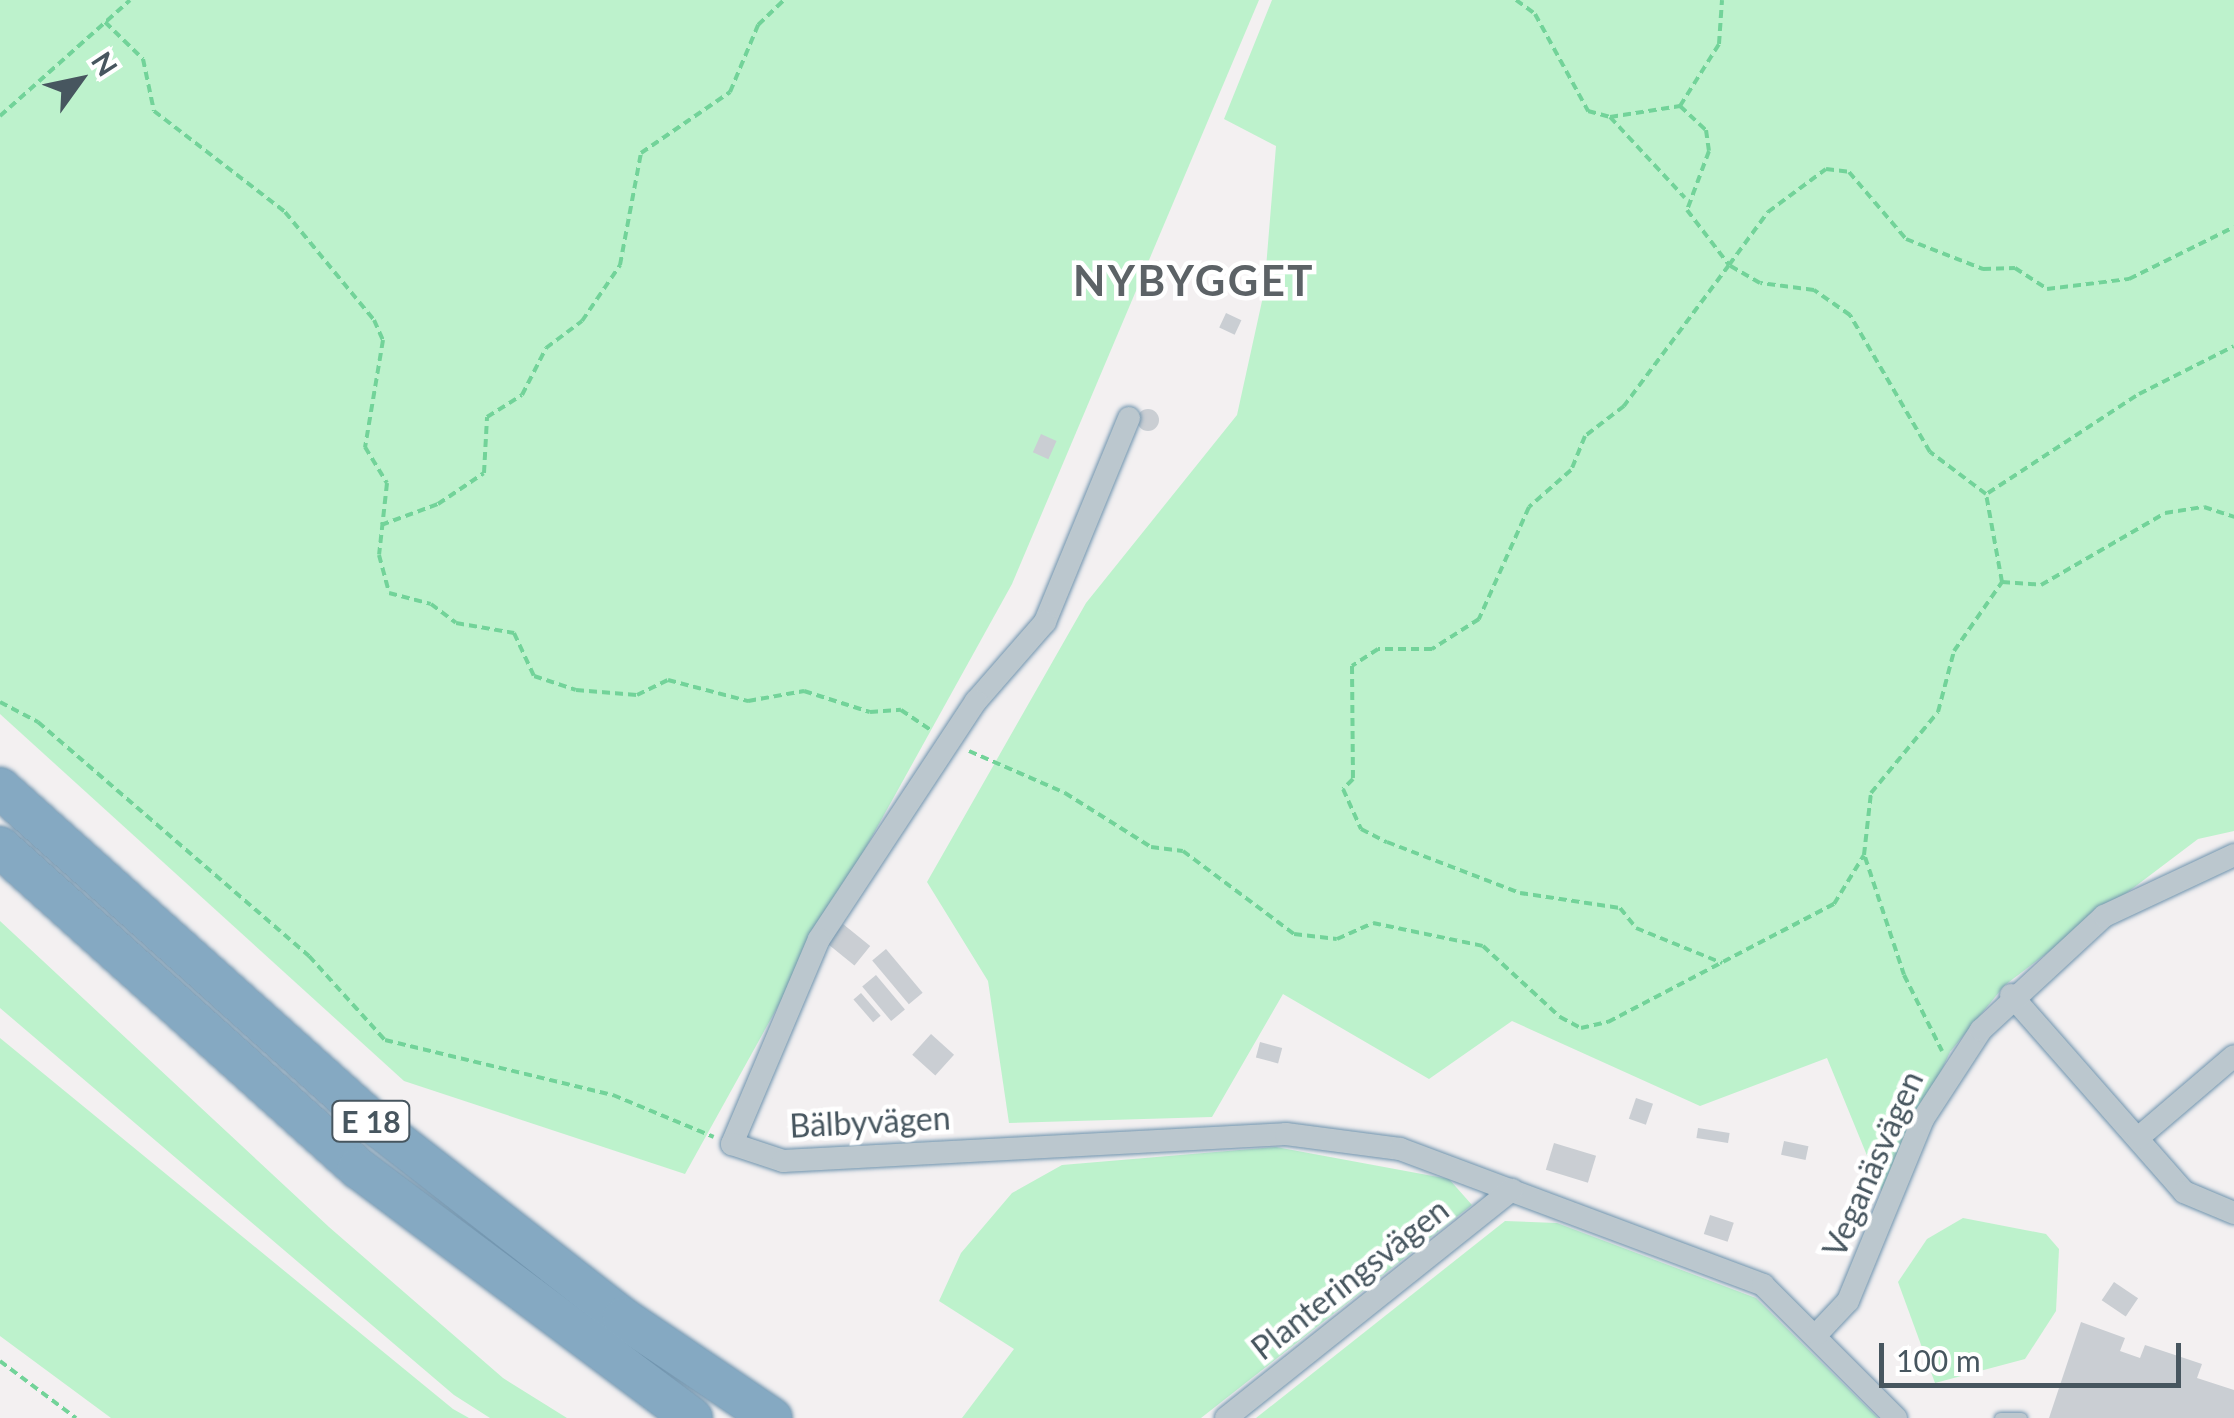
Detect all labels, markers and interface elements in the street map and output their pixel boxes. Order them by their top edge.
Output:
north arrow [30,30,130,130]
text: N [85,45,125,82]
district label: NYBYGGET [1073,255,1315,305]
street label: Veganäsvägen [1815,1065,1931,1263]
road number: E 18 [331,1096,411,1146]
street label: Bälbyvägen [789,1099,951,1145]
street label: Planteringsvägen [1244,1190,1456,1368]
scale bar [1884,1323,2186,1385]
text: 100 m [1896,1342,1981,1378]

